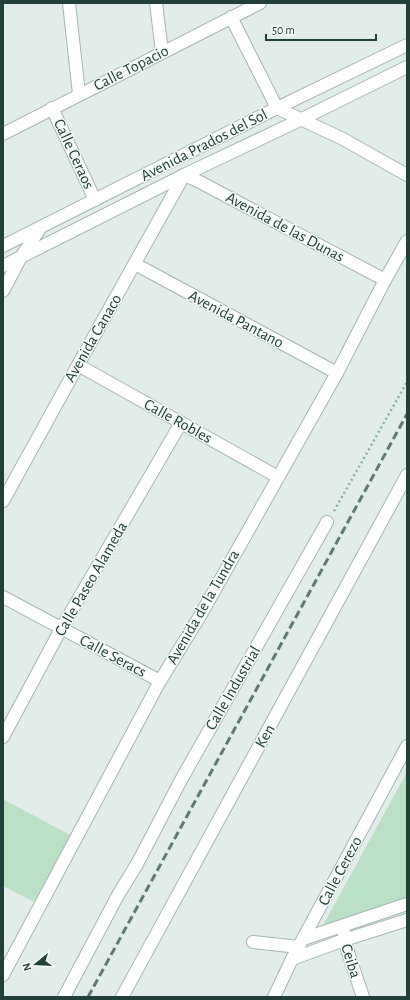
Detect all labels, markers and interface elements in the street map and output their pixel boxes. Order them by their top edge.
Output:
scale bar [266,16,376,42]
text: 50 m [272,24,295,36]
street label: Calle Topacio [91,42,171,94]
street label: Avenida Prados del Sol [138,106,270,184]
street label: Calle Ceraos [51,117,97,192]
street label: Avenida de las Dunas [223,189,347,265]
street label: Avenida Pantano [186,287,286,351]
street label: Avenida Canaco [61,291,125,385]
street label: Calle Robles [141,396,215,446]
street label: Calle Paseo Alameda [52,519,130,639]
street label: Avenida de la Tundra [164,547,242,667]
street label: Calle Seracs [77,632,149,680]
street label: Calle Industrial [203,643,263,733]
street label: Ken [252,722,278,750]
street label: Calle Cerezo [315,834,365,908]
street label: Ceiba [338,942,364,980]
north arrow [16,944,56,984]
text: N [21,962,33,972]

